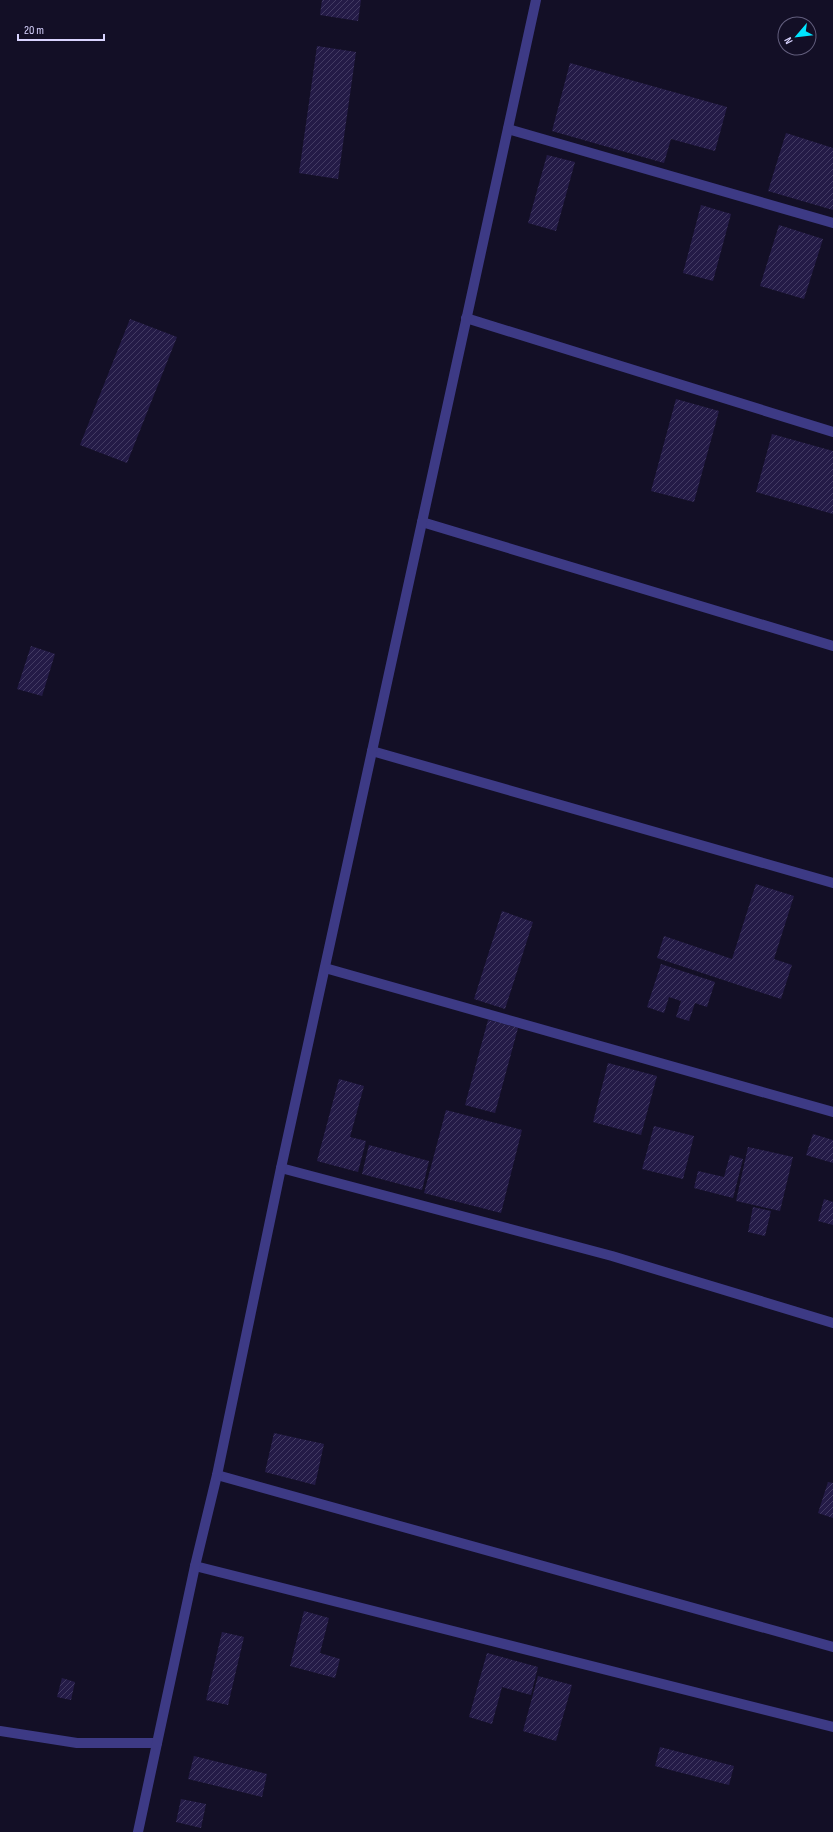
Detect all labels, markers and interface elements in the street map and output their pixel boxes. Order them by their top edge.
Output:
scale bar [18,16,104,42]
north arrow [777,16,817,56]
text: 20 m [24,23,44,38]
text: N [781,35,796,46]

